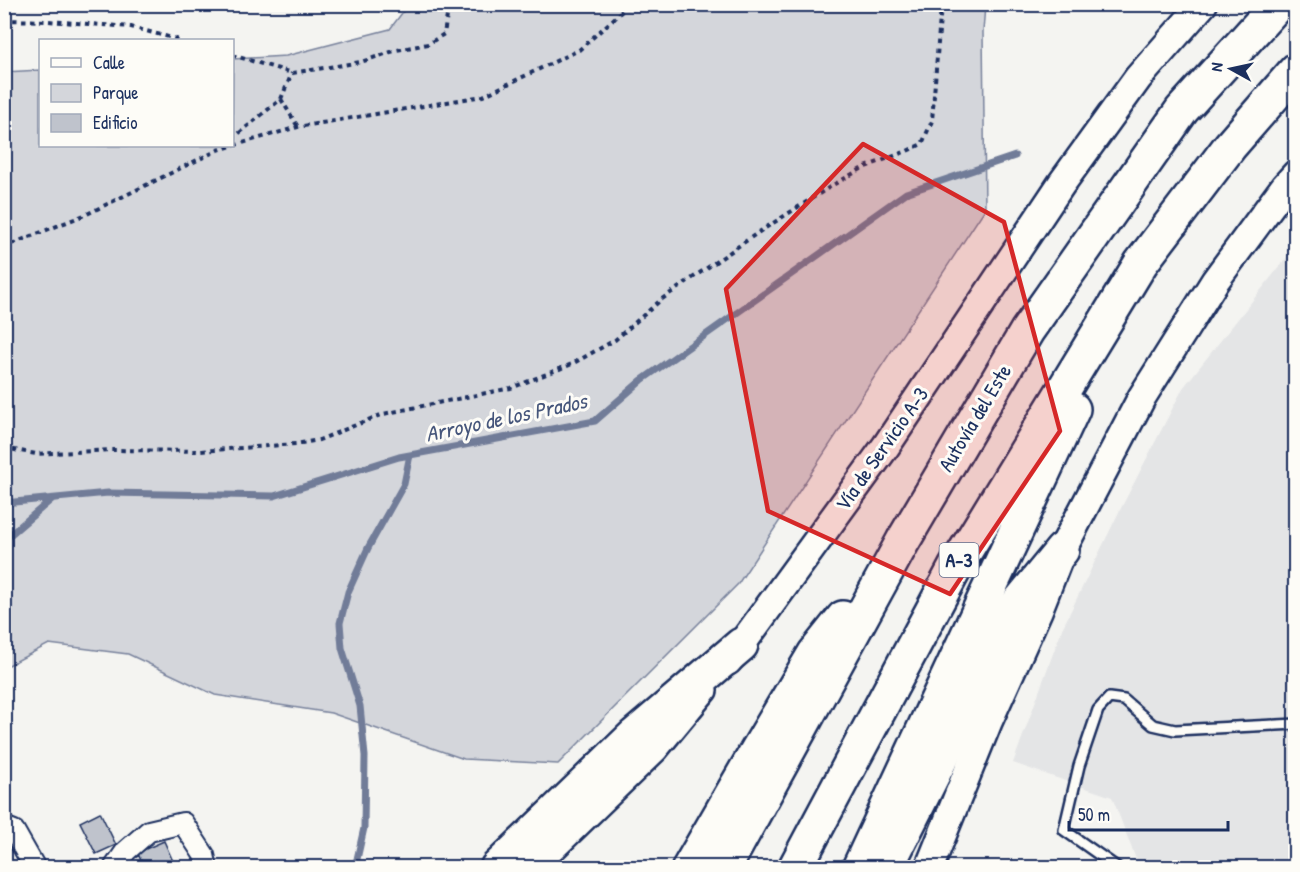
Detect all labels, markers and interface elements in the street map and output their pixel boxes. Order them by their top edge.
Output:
legend [39,39,234,147]
north arrow [1201,39,1261,99]
text: Calle [93,50,125,75]
text: N [1205,61,1228,73]
text: Parque [93,80,138,105]
text: Edificio [93,110,137,135]
street label: Autovía del Este [931,359,1018,477]
street label: Vía de Servicio A-3 [828,381,935,516]
water label: Arroyo de los Prados [423,385,592,449]
road number: A-3 [940,543,978,577]
scale bar [1069,794,1228,832]
text: 50 m [1078,802,1110,827]

